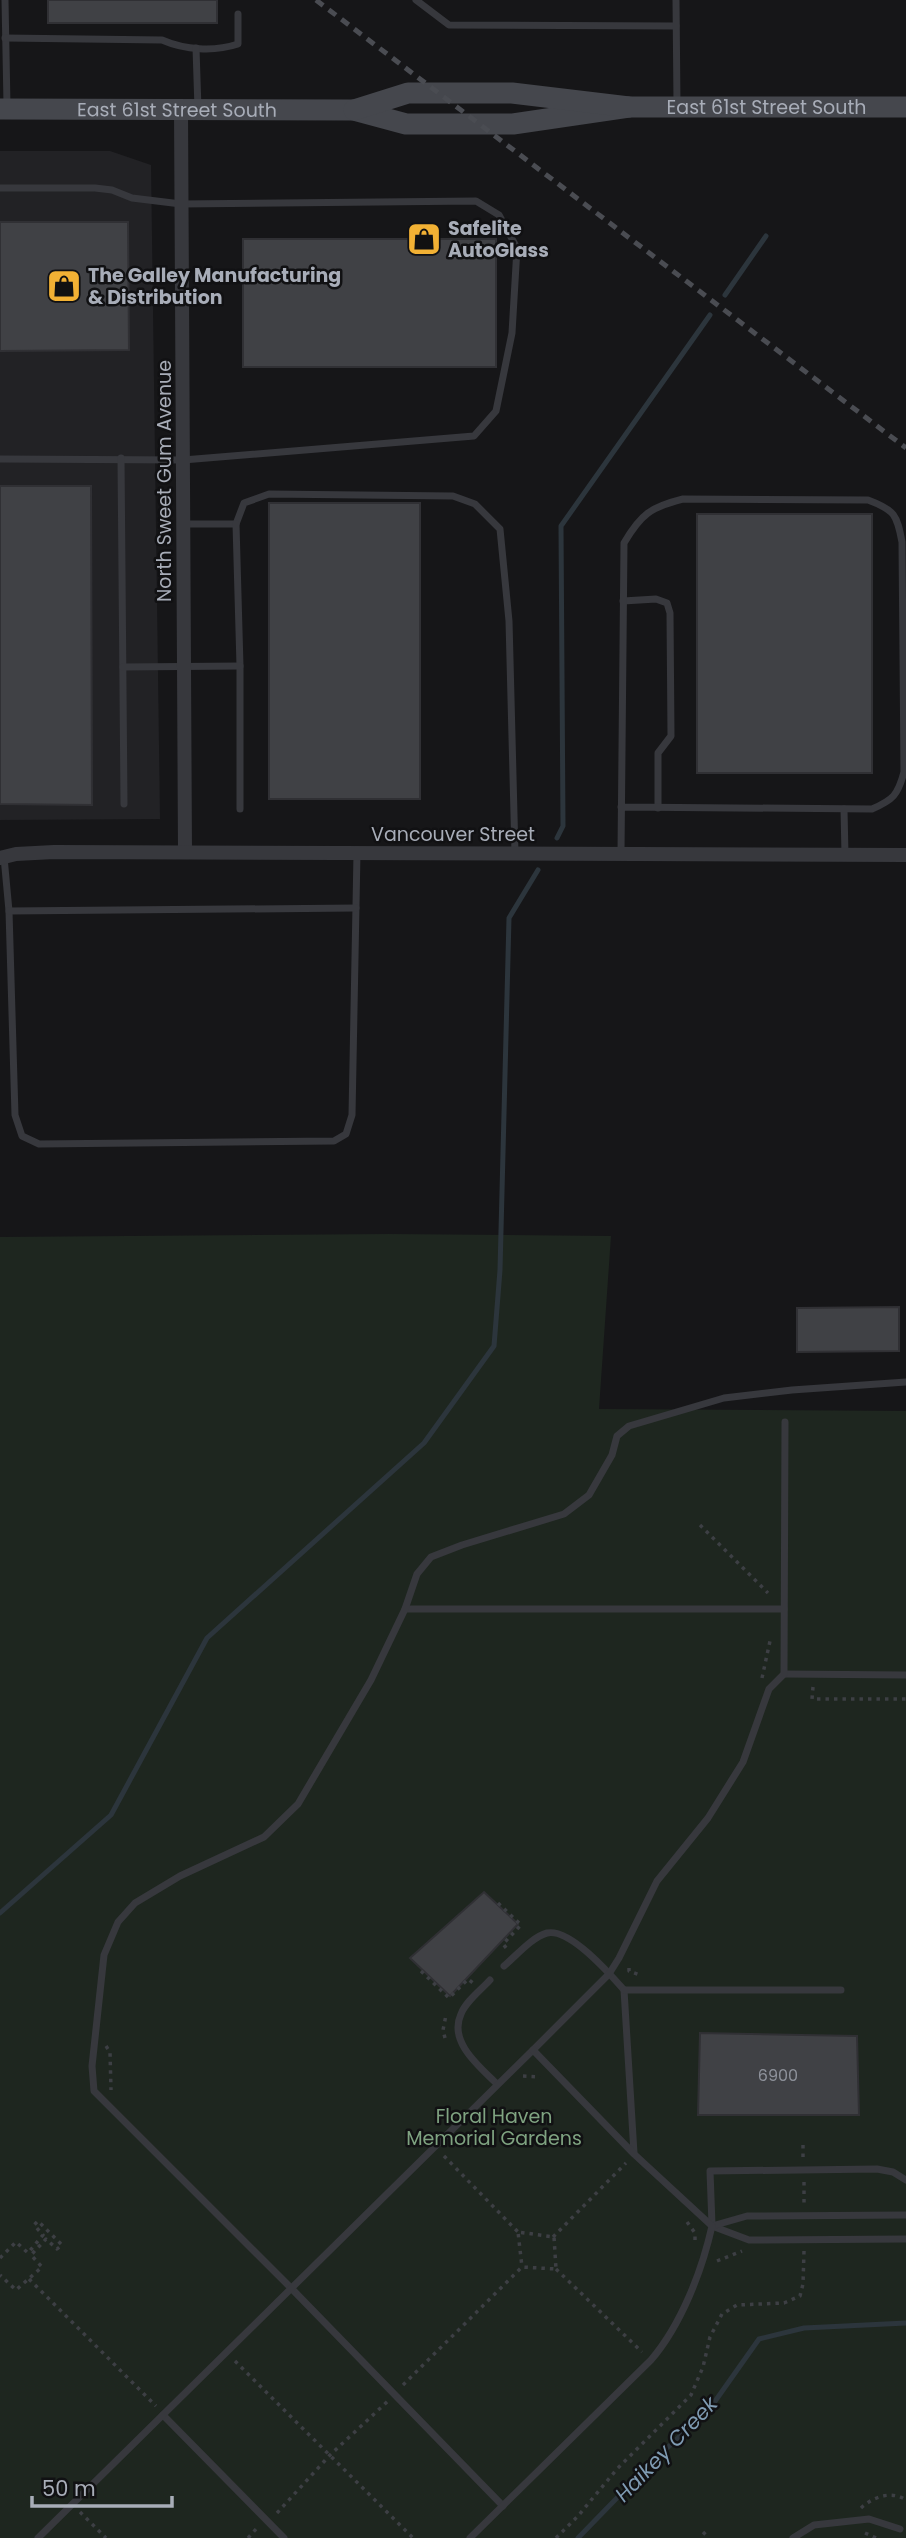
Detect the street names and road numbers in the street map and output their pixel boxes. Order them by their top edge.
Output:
street label: East 61st Street South [667,94,867,121]
street label: East 61st Street South [77,96,277,123]
street label: North Sweet Gum Avenue [151,360,178,602]
street label: Vancouver Street [371,821,535,848]

